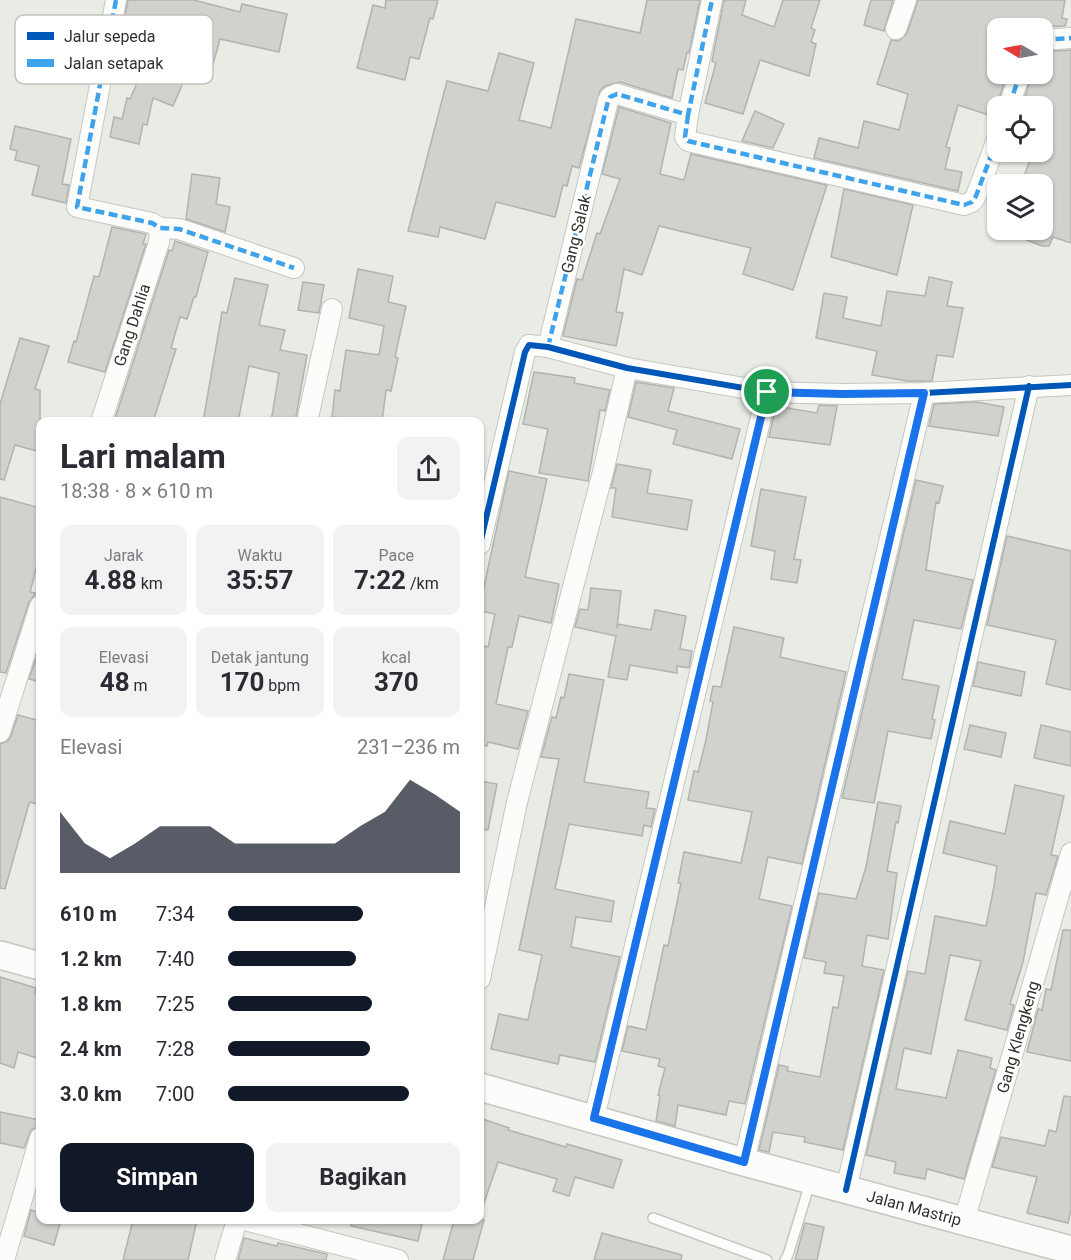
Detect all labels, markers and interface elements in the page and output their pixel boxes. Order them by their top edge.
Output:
legend [15,15,213,84]
north arrow [987,18,1053,84]
map controls [987,18,1053,240]
text: Jalur sepeda [64,27,156,46]
text: Jalan setapak [64,54,164,73]
button: locate [987,96,1053,162]
button: layers [987,174,1053,240]
street label: Gang Salak [557,192,595,275]
street label: Gang Dahlia [110,281,154,369]
pin [741,366,792,417]
icon: arrive [750,375,783,408]
text: Lari malam [60,437,226,476]
button: share [397,437,460,500]
text: 18:38 · 8 × 610 m [60,479,213,503]
text: Jarak [104,546,143,565]
text: Waktu [238,546,282,565]
text: Pace [379,546,414,565]
text: 4.88 [84,565,137,595]
text: 35:57 [226,565,293,595]
text: 7:22 [354,565,406,595]
text: km [137,574,163,593]
text: /km [406,574,439,593]
text: Elevasi [99,648,149,667]
text: Detak jantung [211,648,309,667]
text: kcal [382,648,411,667]
text: 48 [100,667,130,697]
text: 170 [220,667,264,697]
text: 370 [374,667,419,697]
text: m [130,676,148,695]
text: bpm [264,676,300,695]
text: Elevasi [60,735,122,759]
text: 231–236 m [357,735,460,759]
text: 610 m [60,902,117,926]
text: 7:34 [156,902,195,926]
text: 1.2 km [60,947,122,971]
text: 7:40 [156,947,195,971]
street label: Gang Klengkeng [993,979,1043,1095]
text: 1.8 km [60,992,122,1016]
text: 7:25 [156,992,195,1016]
text: 2.4 km [60,1037,122,1061]
text: 7:28 [156,1037,195,1061]
text: 3.0 km [60,1082,122,1106]
text: 7:00 [156,1082,195,1106]
button: Simpan [60,1143,254,1212]
button: Bagikan [266,1143,460,1212]
street label: Jalan Mastrip [865,1186,964,1230]

